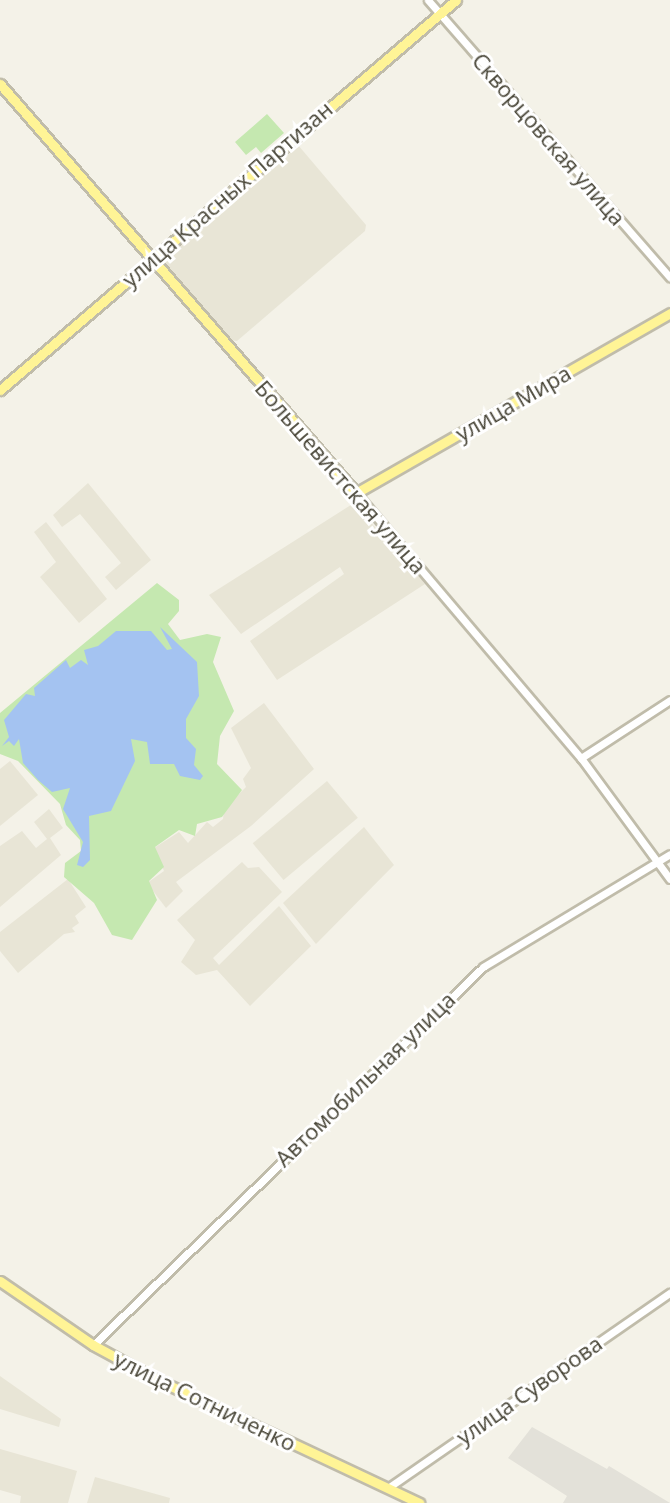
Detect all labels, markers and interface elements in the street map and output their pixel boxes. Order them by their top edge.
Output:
street label: Скворцовская улица [467,47,631,231]
street label: улица Красных Партизан [117,96,337,292]
street label: улица Мира [451,359,575,447]
street label: Большевистская улица [250,375,432,579]
street label: Автомобильная улица [270,986,460,1172]
street label: улица Суворова [451,1330,607,1450]
street label: улица Сотниченко [110,1346,300,1456]

